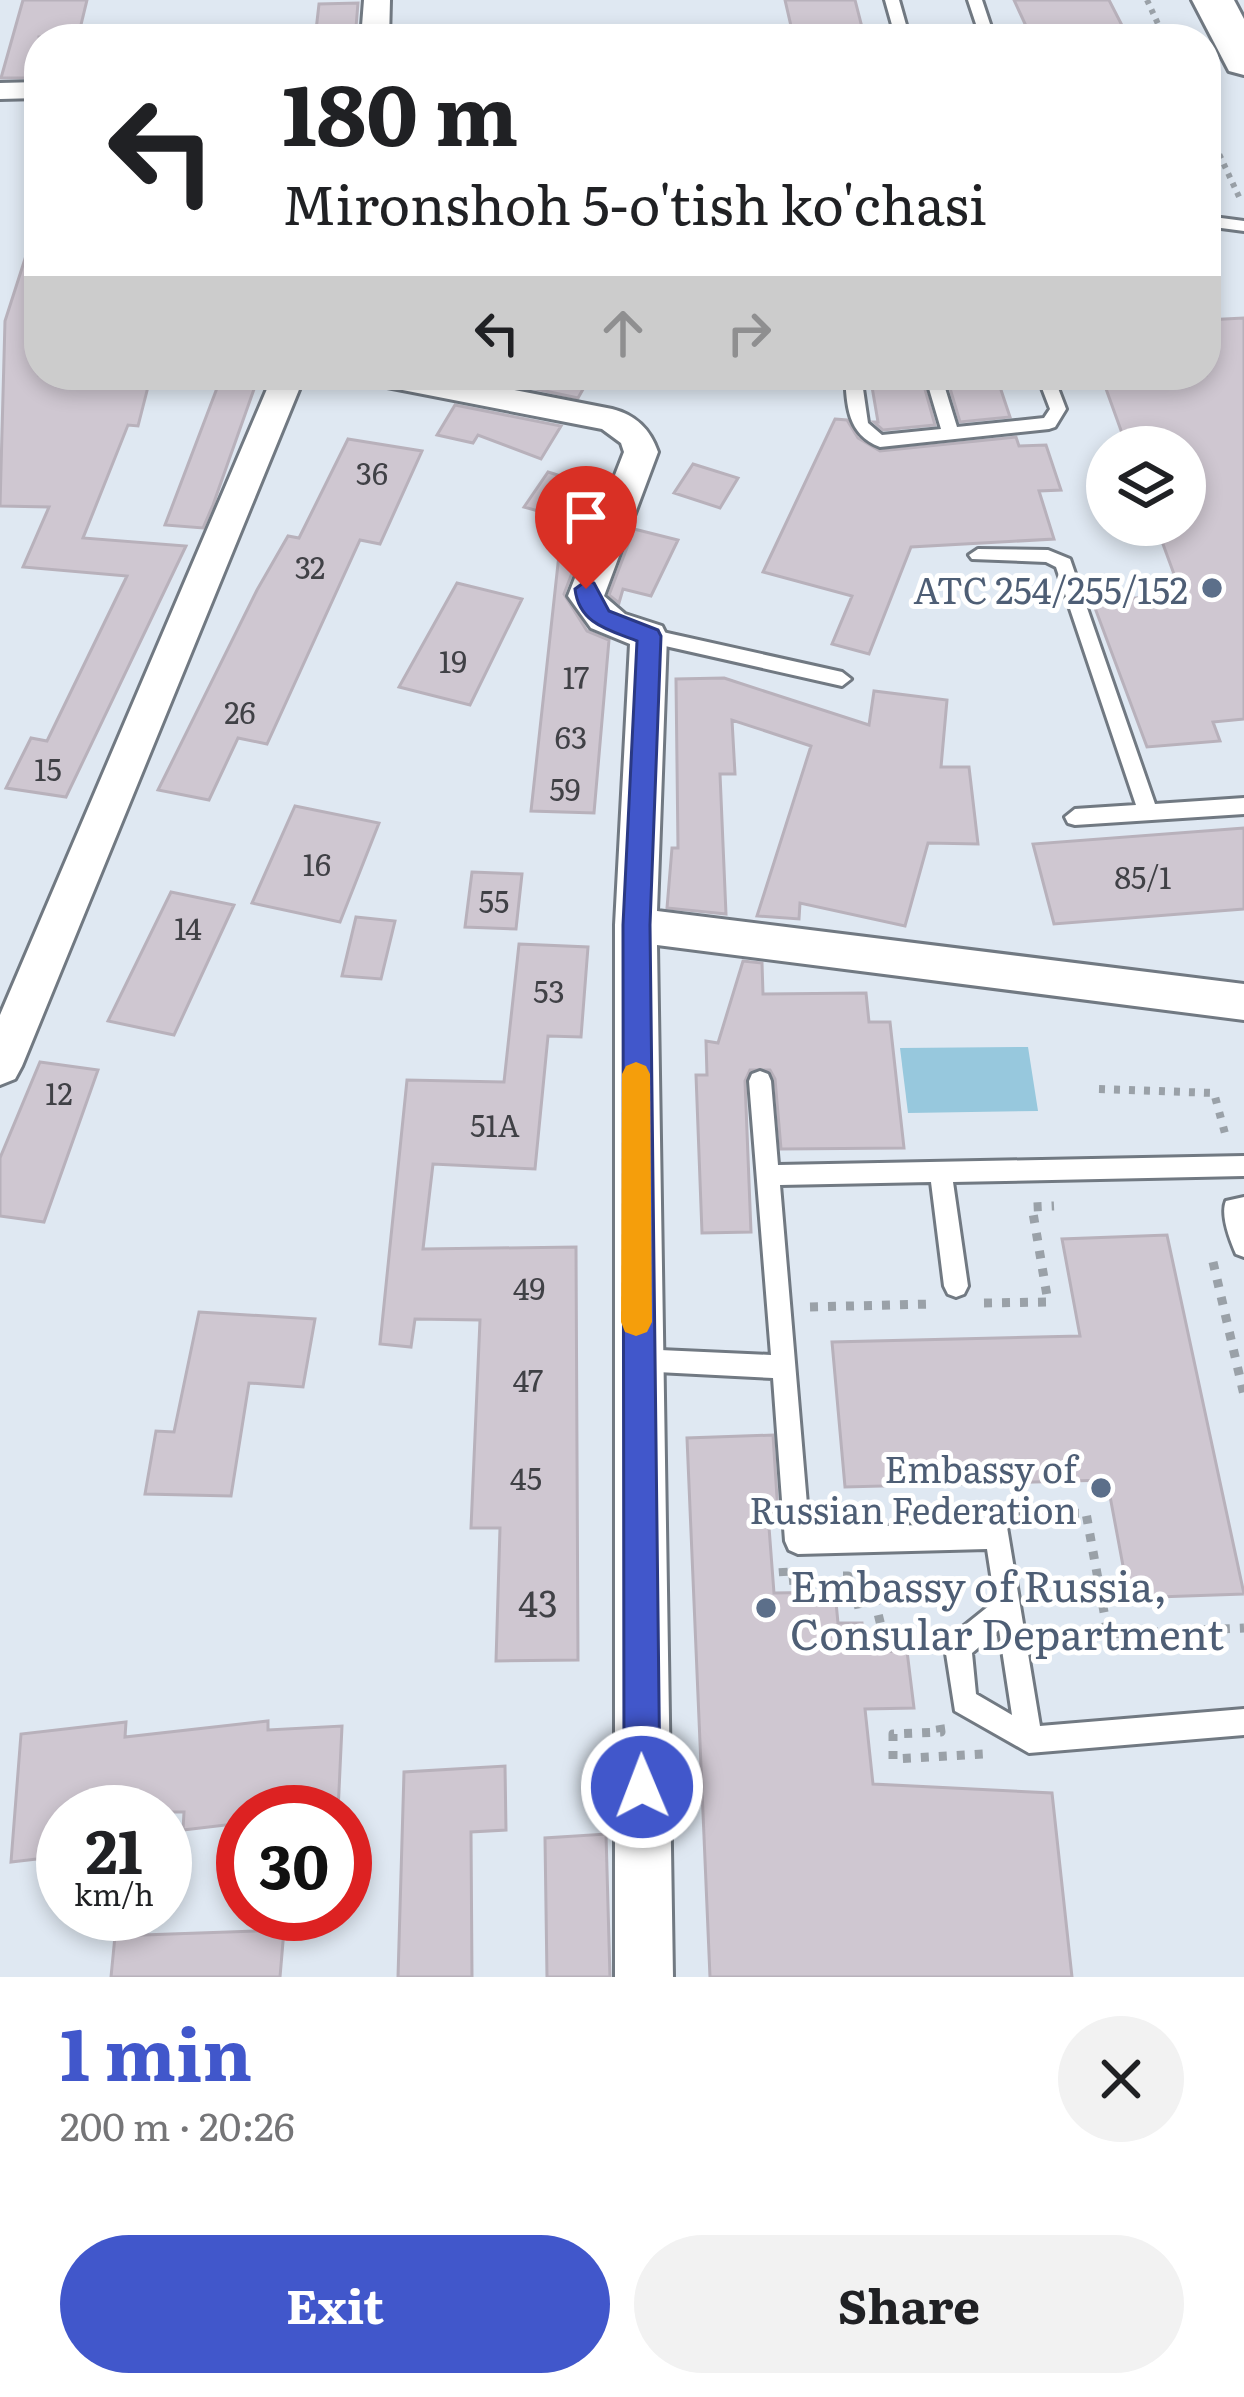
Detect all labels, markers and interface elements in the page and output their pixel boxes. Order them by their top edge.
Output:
text: 180 m [282,47,519,172]
icon: left [84,72,240,228]
text: Mironshoh 5-o'tish ko'chasi [282,161,987,242]
icon: left [464,300,530,366]
icon: ahead [590,300,656,366]
icon: right [716,300,782,366]
map controls [1086,426,1206,546]
button: layers [1086,426,1206,546]
house number: 36 [356,450,388,494]
pin [535,466,637,589]
icon: arrive [553,484,619,550]
house number: 32 [295,544,325,588]
place label: АТС 254/255/152 [913,562,1188,615]
marker: АТС 254/255/152 [1199,575,1225,601]
house number: 19 [439,638,467,682]
house number: 17 [563,654,589,698]
house number: 26 [224,689,256,733]
house number: 63 [555,714,587,758]
house number: 15 [34,746,62,790]
house number: 59 [550,766,580,810]
house number: 16 [303,841,331,885]
house number: 85/1 [1115,854,1171,898]
house number: 55 [479,878,509,922]
house number: 14 [174,905,202,949]
house number: 53 [533,968,565,1012]
house number: 12 [45,1070,73,1114]
house number: 51A [470,1102,520,1146]
house number: 49 [513,1265,545,1309]
house number: 47 [513,1357,543,1401]
place label: Embassy of Russian Federation [749,1441,1080,1535]
house number: 45 [510,1455,542,1499]
marker: Embassy of Russian Federation [1088,1475,1114,1501]
place label: Embassy of Russia, Consular Department [790,1553,1224,1663]
house number: 43 [518,1575,558,1628]
marker: Embassy of Russia, Consular Department [753,1595,779,1621]
position arrow [579,1724,705,1850]
speed limit sign: 30 [216,1785,372,1941]
text: 21 [85,1803,143,1892]
text: km/h [74,1871,154,1915]
text: 1 min [60,1996,252,2103]
button: close [1058,2016,1184,2142]
text: 200 m · 20:26 [60,2095,295,2153]
button: Exit [60,2235,610,2373]
button: Share [634,2235,1184,2373]

